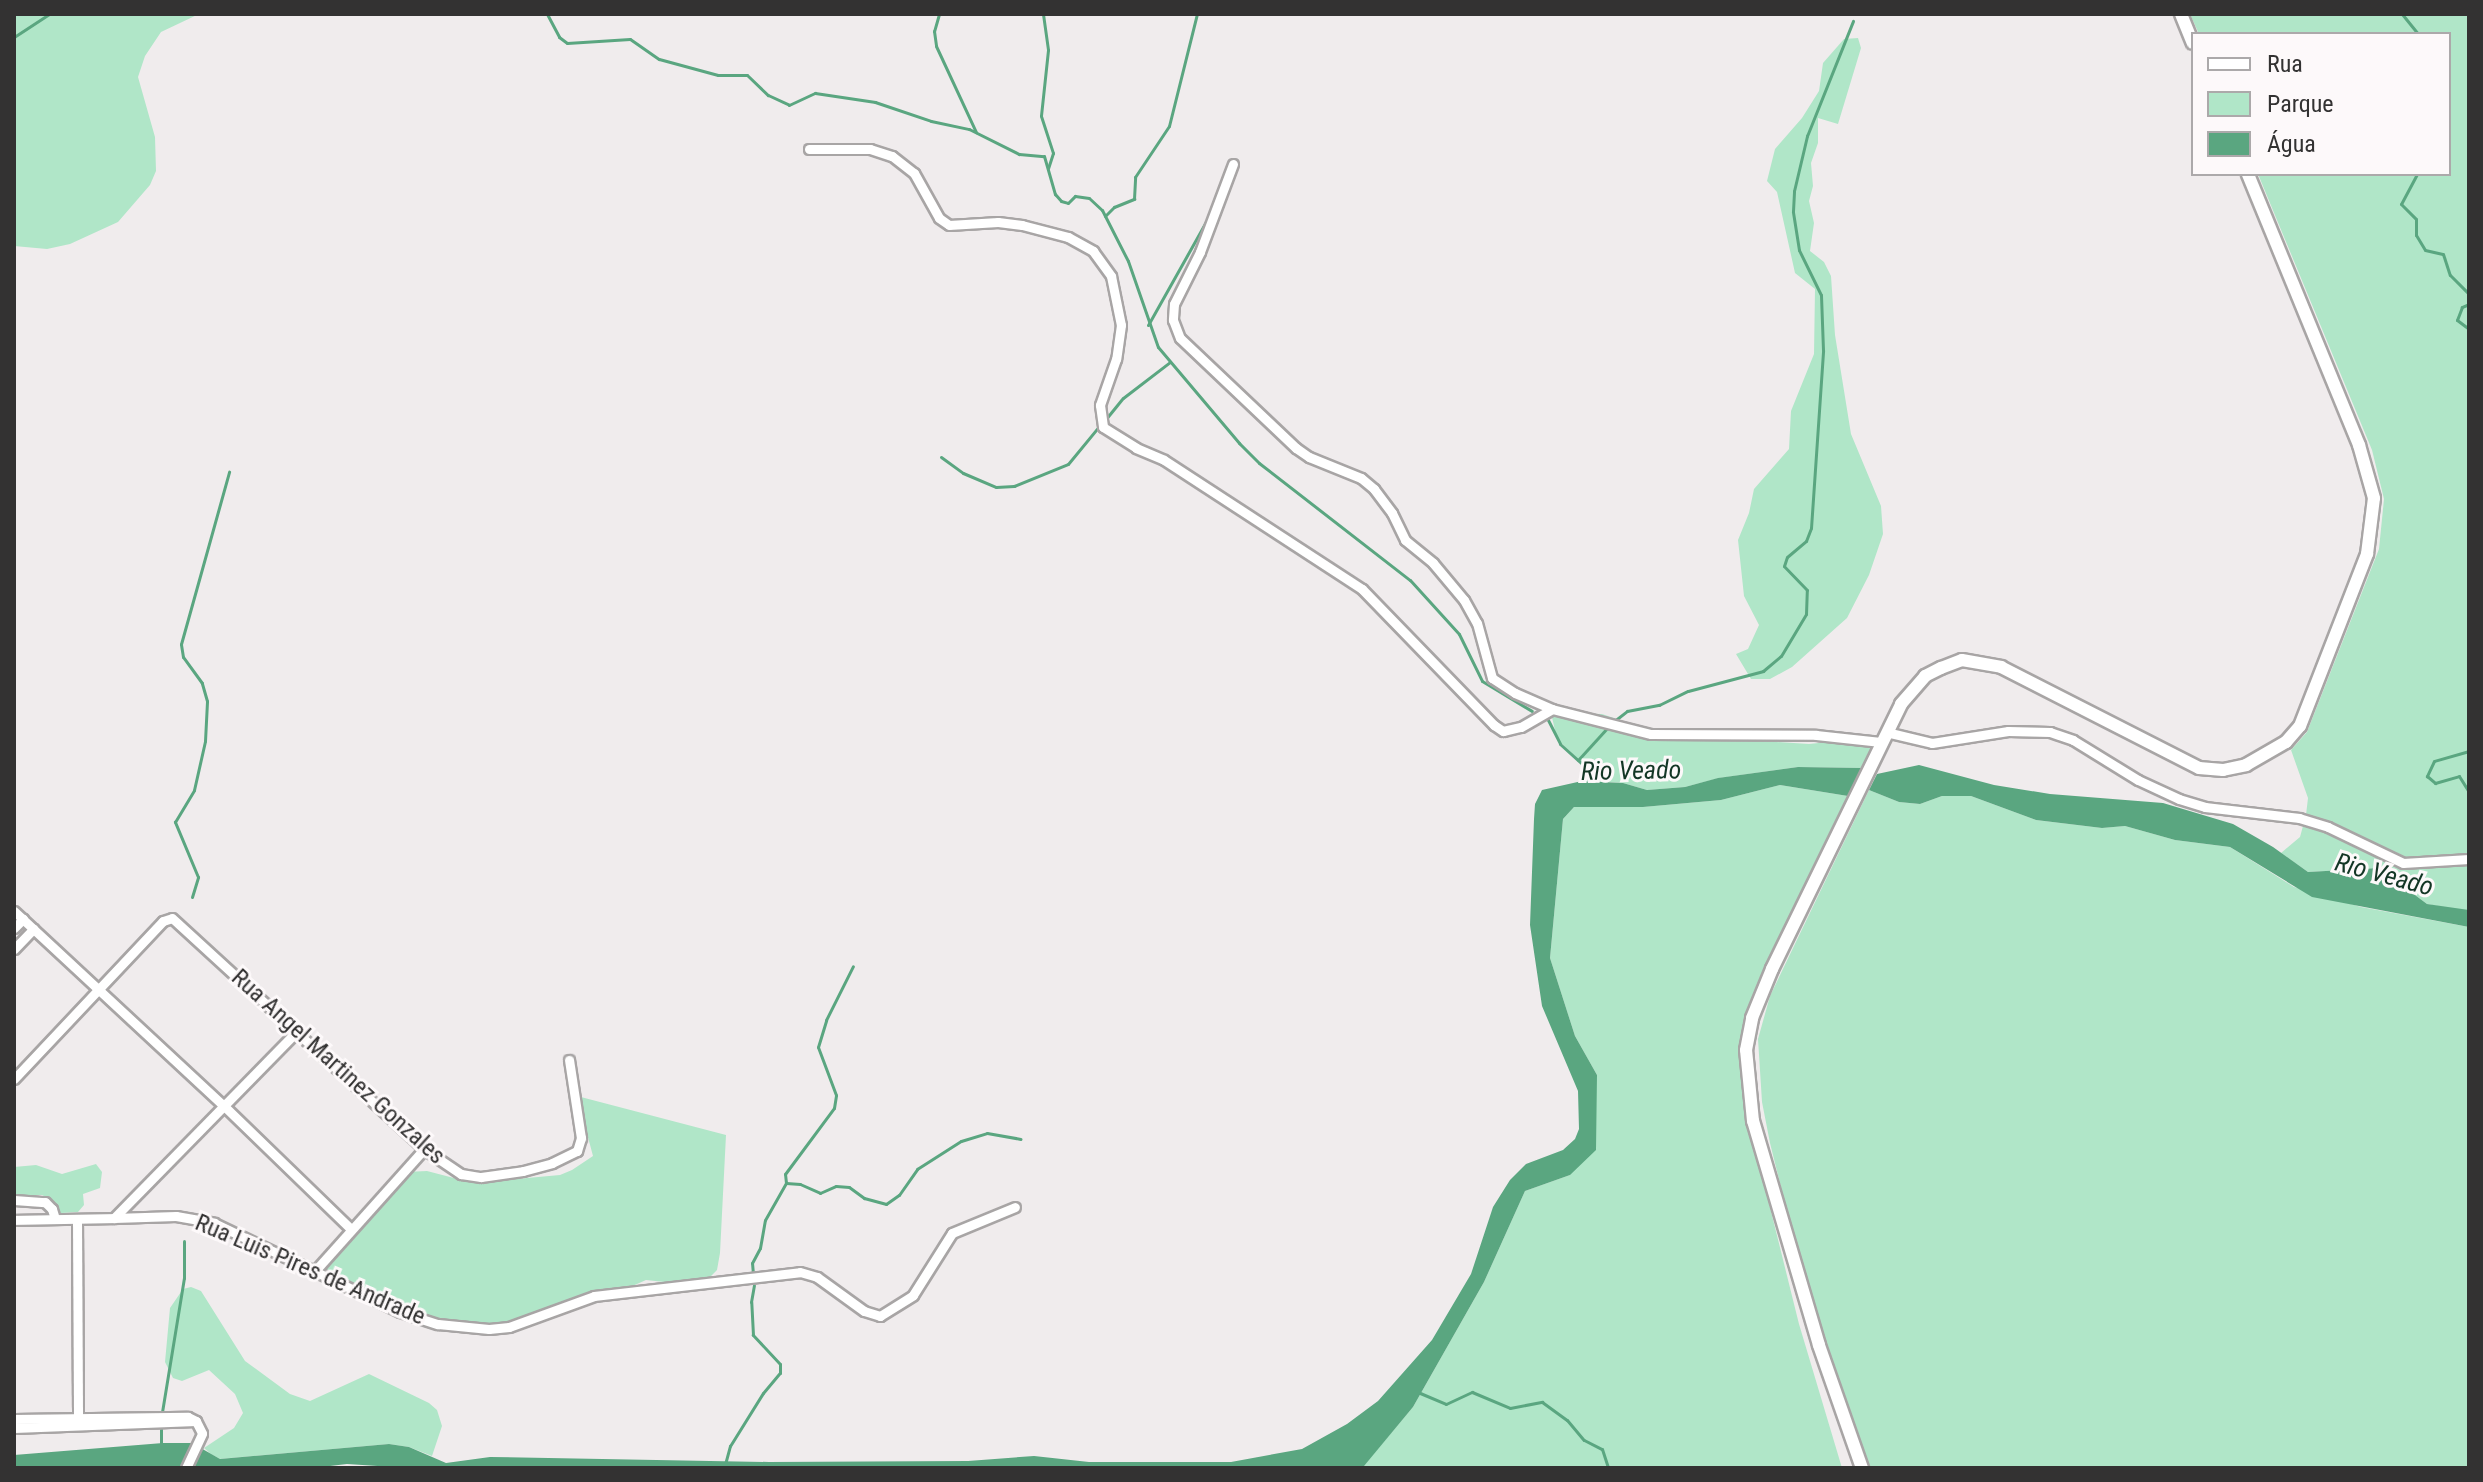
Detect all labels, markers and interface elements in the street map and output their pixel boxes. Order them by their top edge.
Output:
legend [2191,32,2451,176]
text: Rua [2267,50,2303,78]
text: Parque [2267,90,2334,118]
text: Água [2267,130,2316,158]
water label: Rio Veado [1581,755,1681,787]
water label: Rio Veado [2331,847,2437,903]
street label: Rua Angel Martinez Gonzales [225,963,451,1171]
street label: Rua Luis Pires de Andrade [191,1209,429,1331]

